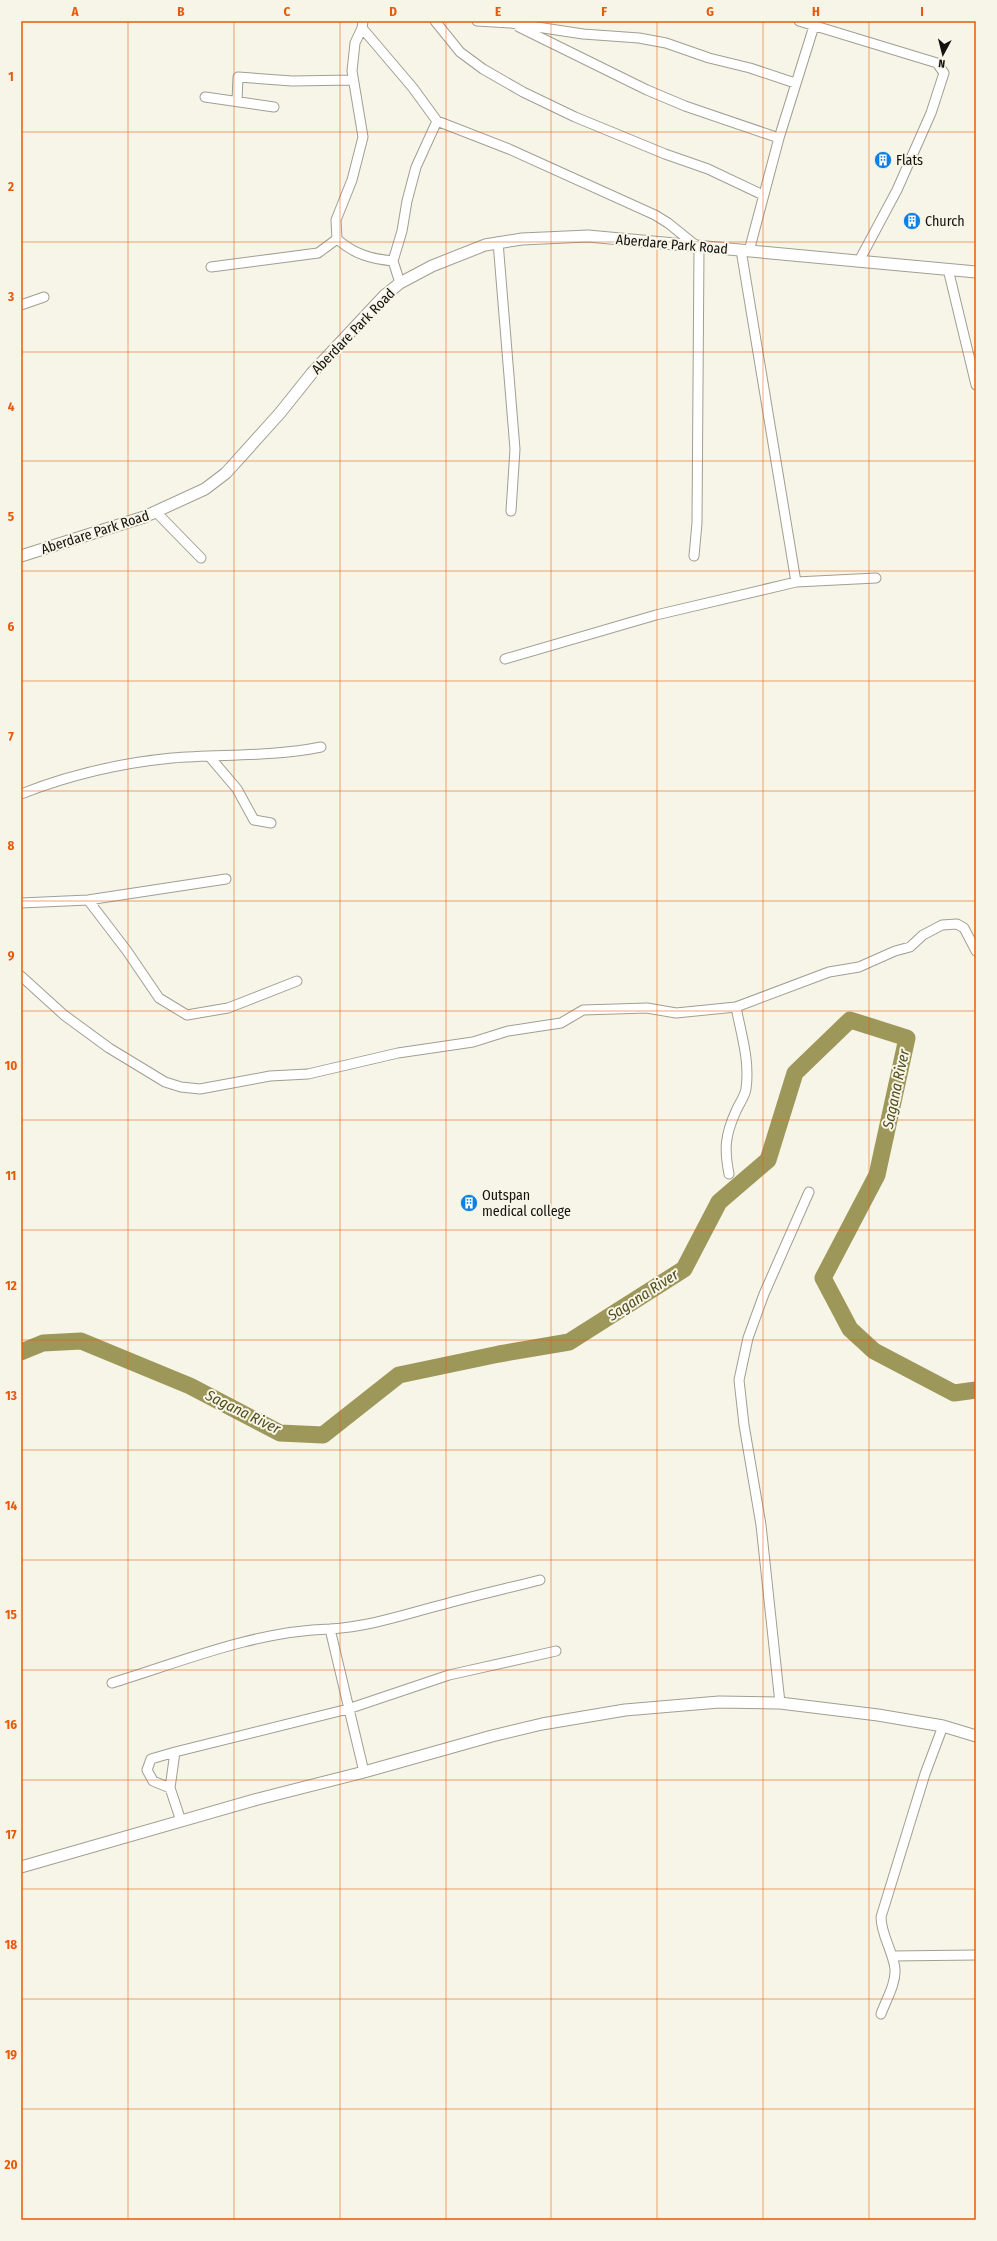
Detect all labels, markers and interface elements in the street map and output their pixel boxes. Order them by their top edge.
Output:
text: A [70,4,79,19]
text: B [177,4,185,19]
text: C [284,4,291,19]
text: D [389,4,397,19]
text: E [495,4,501,19]
text: F [601,4,607,19]
text: G [706,4,714,19]
text: H [812,4,820,19]
text: I [920,4,924,19]
north arrow [923,34,963,74]
text: N [938,57,946,70]
text: 1 [8,69,14,84]
building icon: Flats [873,150,893,170]
place label: Flats [896,152,923,169]
text: 2 [7,179,14,194]
building icon: Church [902,211,922,231]
place label: Church [925,213,965,230]
street label: Aberdare Park Road [615,231,729,258]
street label: Aberdare Park Road [308,285,399,378]
text: 3 [7,289,14,304]
text: 4 [8,399,15,414]
street label: Aberdare Park Road [39,507,151,558]
text: 5 [8,509,14,524]
text: 6 [8,619,15,634]
text: 7 [8,729,14,744]
text: 8 [8,838,15,853]
text: 9 [8,948,15,963]
water label: Sagana River [879,1047,913,1131]
text: 10 [5,1058,17,1073]
text: 11 [6,1168,16,1183]
place label: Outspan medical college [482,1187,571,1220]
building icon: Outspan medical college [459,1193,479,1213]
water label: Sagana River [603,1265,682,1325]
text: 12 [5,1278,17,1293]
water label: Sagana River [202,1386,284,1438]
text: 13 [5,1388,17,1403]
text: 14 [5,1498,17,1513]
text: 15 [5,1607,17,1622]
text: 16 [5,1717,17,1732]
text: 17 [5,1827,17,1842]
text: 18 [5,1937,17,1952]
text: 19 [5,2047,17,2062]
text: 20 [3,2157,18,2172]

